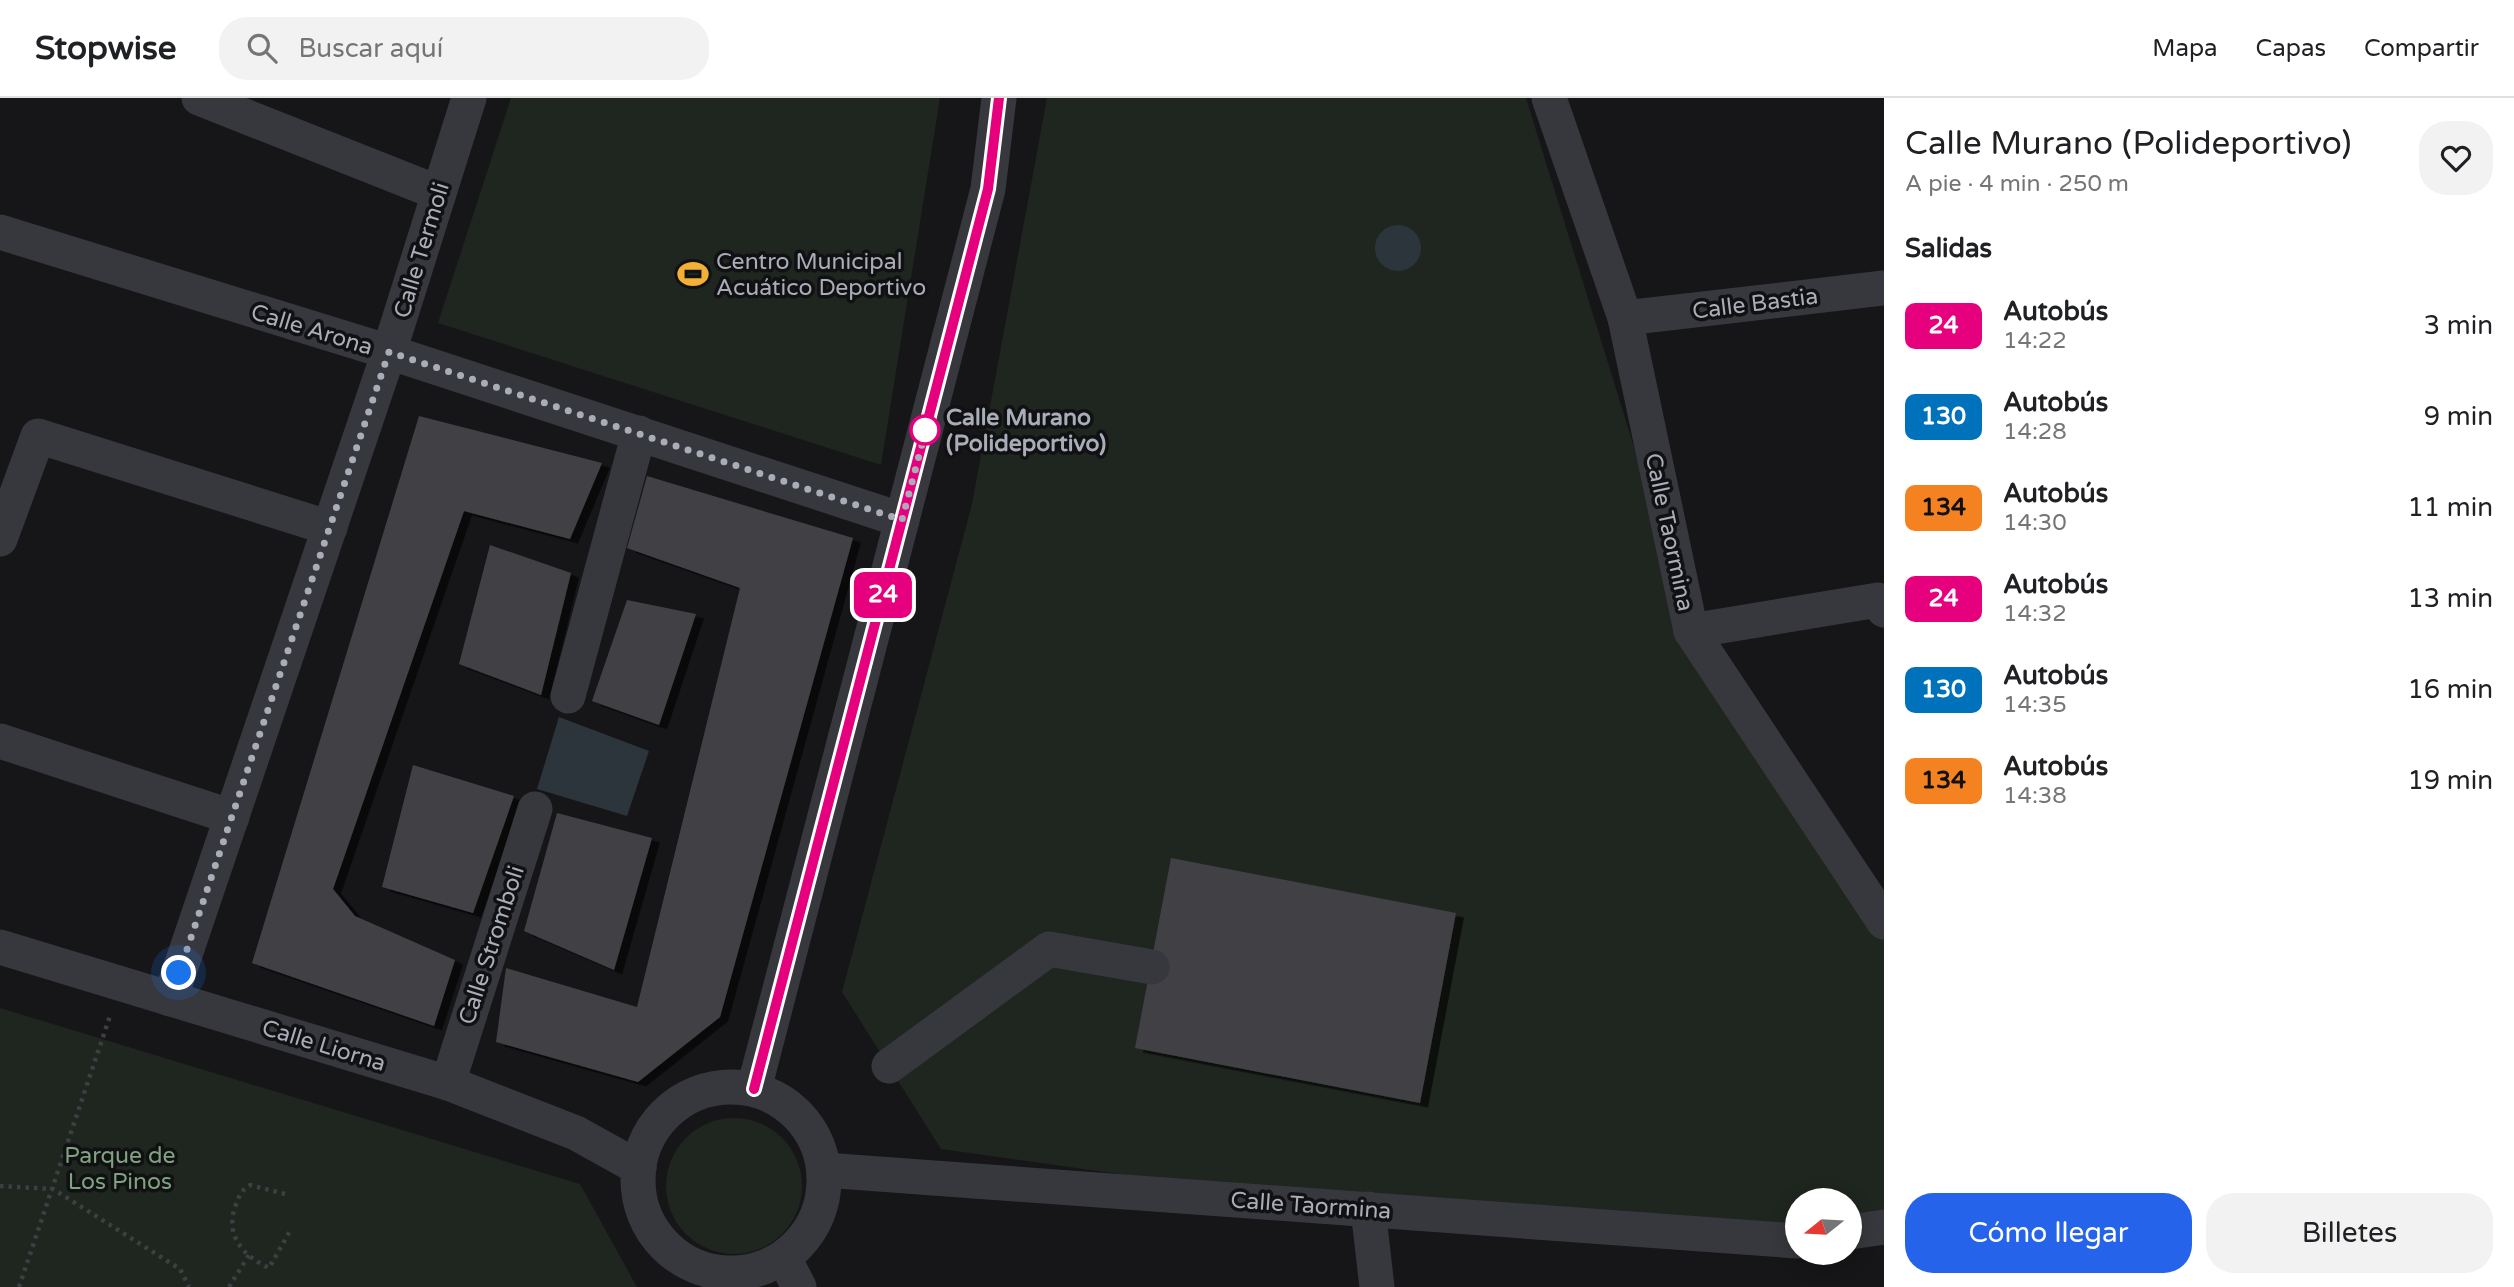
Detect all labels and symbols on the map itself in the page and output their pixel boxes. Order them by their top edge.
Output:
street label: Calle Termoli [388,179,456,321]
place label: Centro Municipal Acuático Deportivo [716,248,926,302]
sports icon: Centro Municipal Acuático Deportivo [676,257,710,291]
street label: Calle Bastia [1691,282,1820,326]
street label: Calle Arona [247,298,376,362]
place label: Calle Murano (Polideportivo) [946,404,1106,458]
marker: Calle Murano (Polideportivo) [910,415,940,445]
street label: Calle Taormina [1639,451,1699,614]
line badge: 24 [852,572,914,618]
street label: Calle Stromboli [453,862,531,1028]
your location [161,955,196,990]
street label: Calle Liorna [258,1014,389,1078]
park label: Parque de Los Pinos [64,1142,176,1196]
street label: Calle Taormina [1230,1186,1392,1226]
north arrow [1785,1188,1862,1265]

